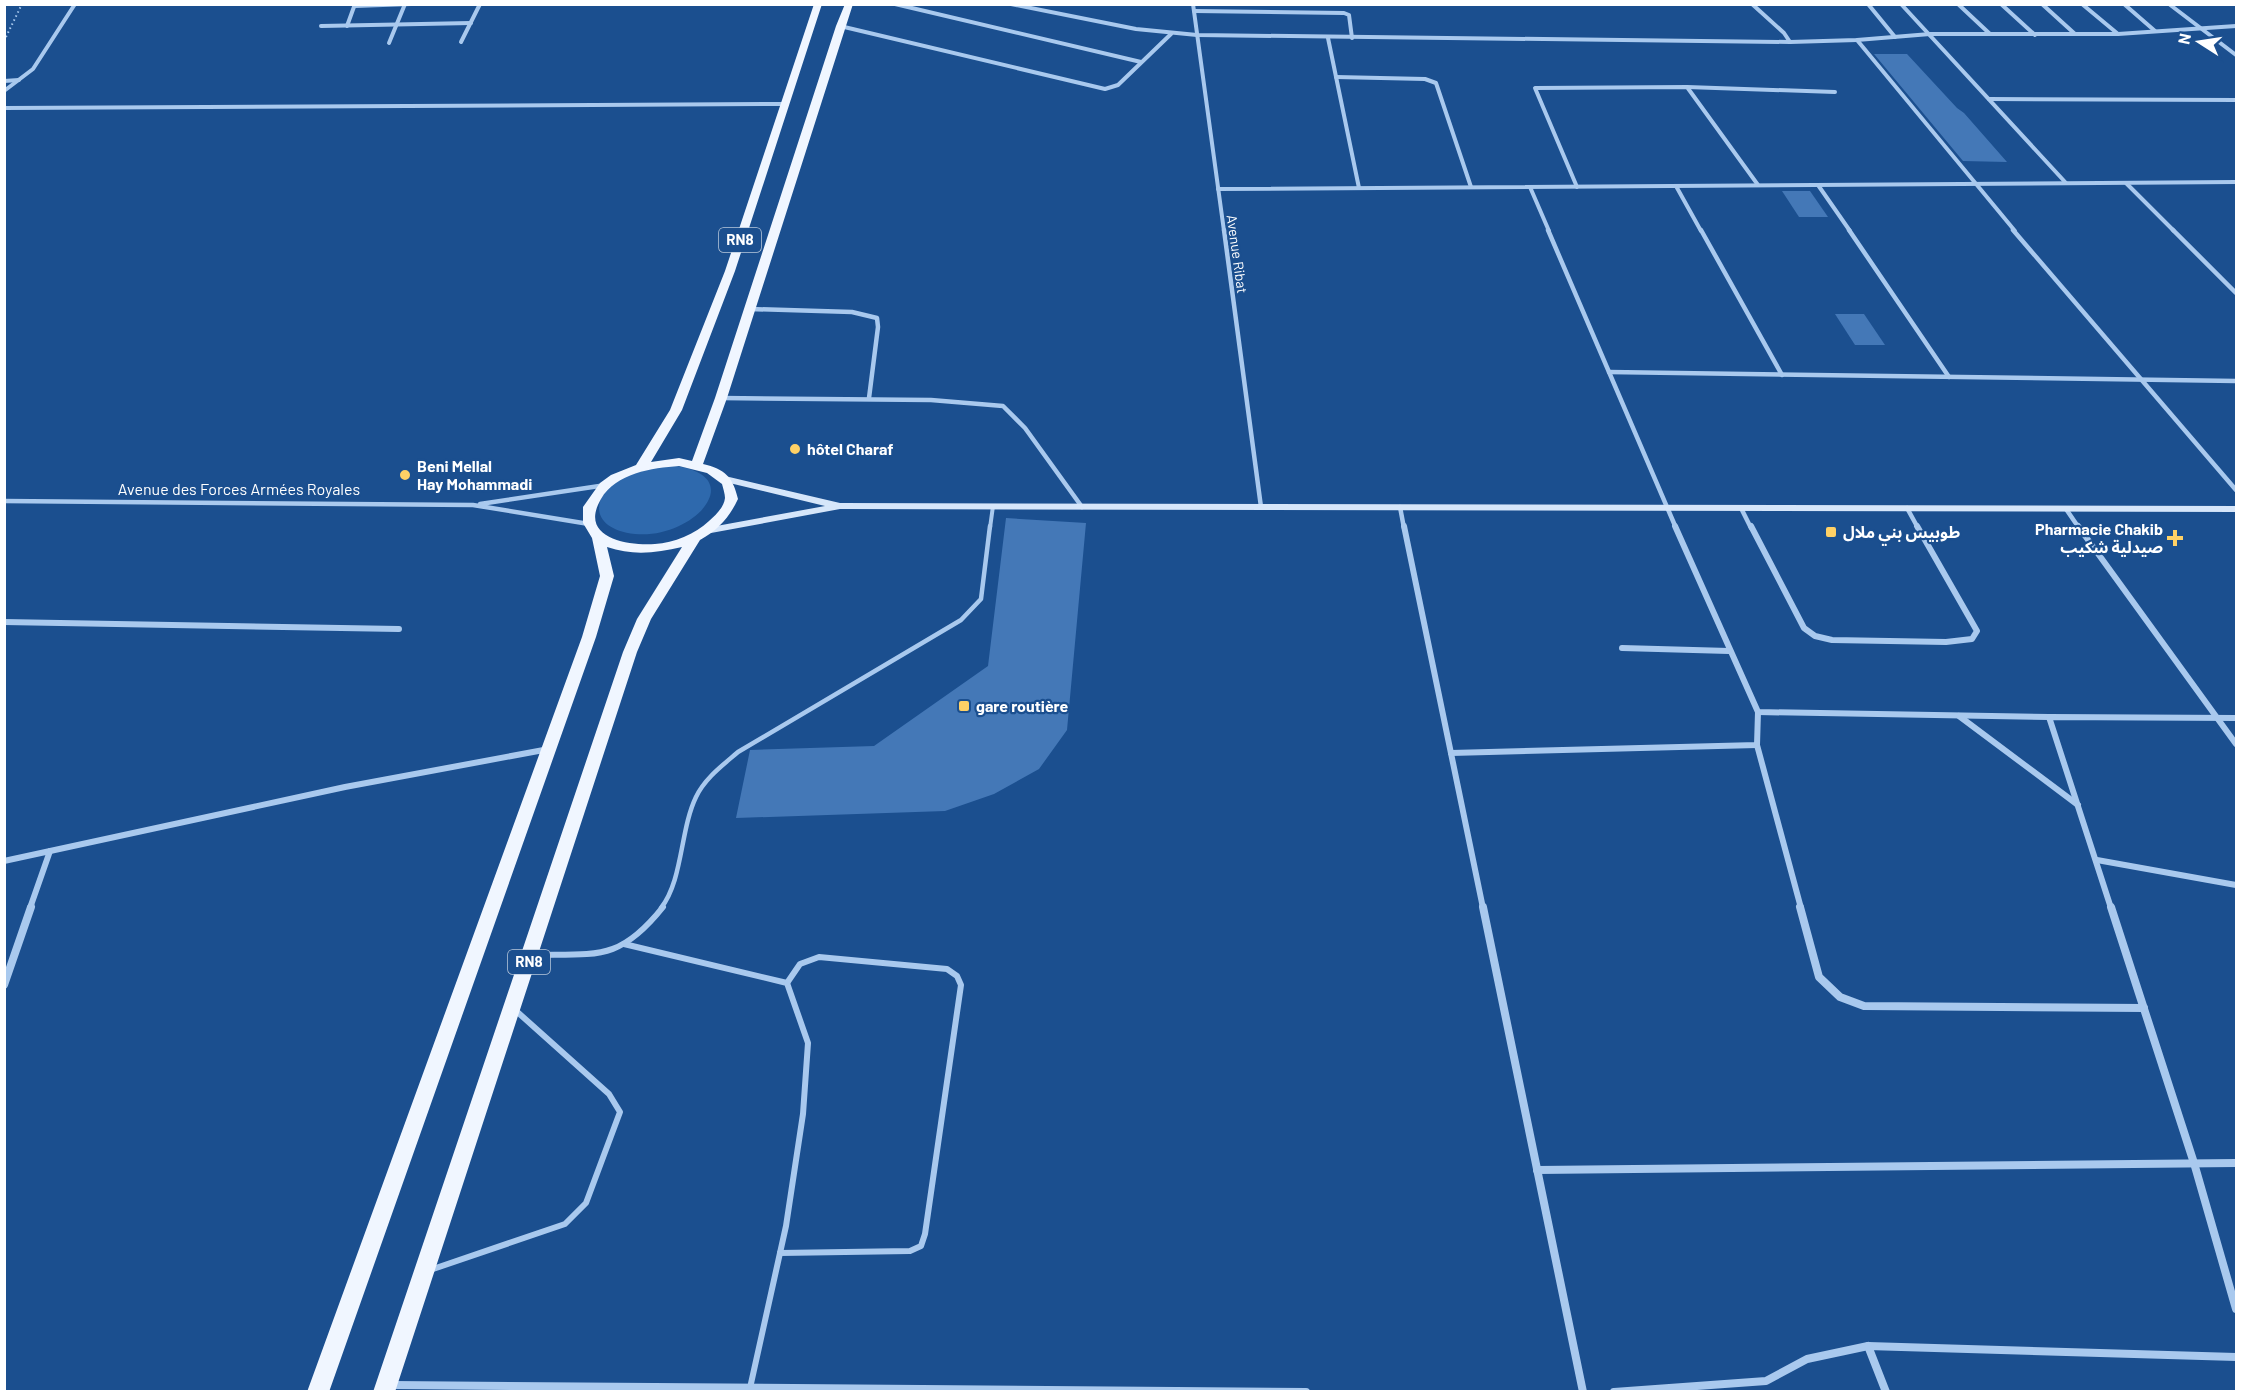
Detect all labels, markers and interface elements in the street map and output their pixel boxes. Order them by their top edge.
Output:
north arrow [2169,12,2229,72]
text: N [2173,32,2194,46]
street label: Avenue Ribat [1224,213,1251,294]
road number: RN8 [719,228,761,252]
place label: hôtel Charaf [807,439,894,458]
marker: hôtel Charaf [788,442,802,456]
place label: Beni Mellal Hay Mohammadi [417,456,532,493]
marker: Beni Mellal Hay Mohammadi [398,468,412,482]
street label: Avenue des Forces Armées Royales [118,479,360,498]
place label: Pharmacie Chakib صيدلية شكيب [2035,519,2163,557]
place label: طوبيس بني ملال [1843,522,1961,546]
marker: طوبيس بني ملال [1824,525,1838,539]
marker: Pharmacie Chakib صيدلية شكيب [2168,531,2182,545]
place label: gare routière [976,696,1069,715]
marker: gare routière [957,699,971,713]
road number: RN8 [508,950,550,974]

